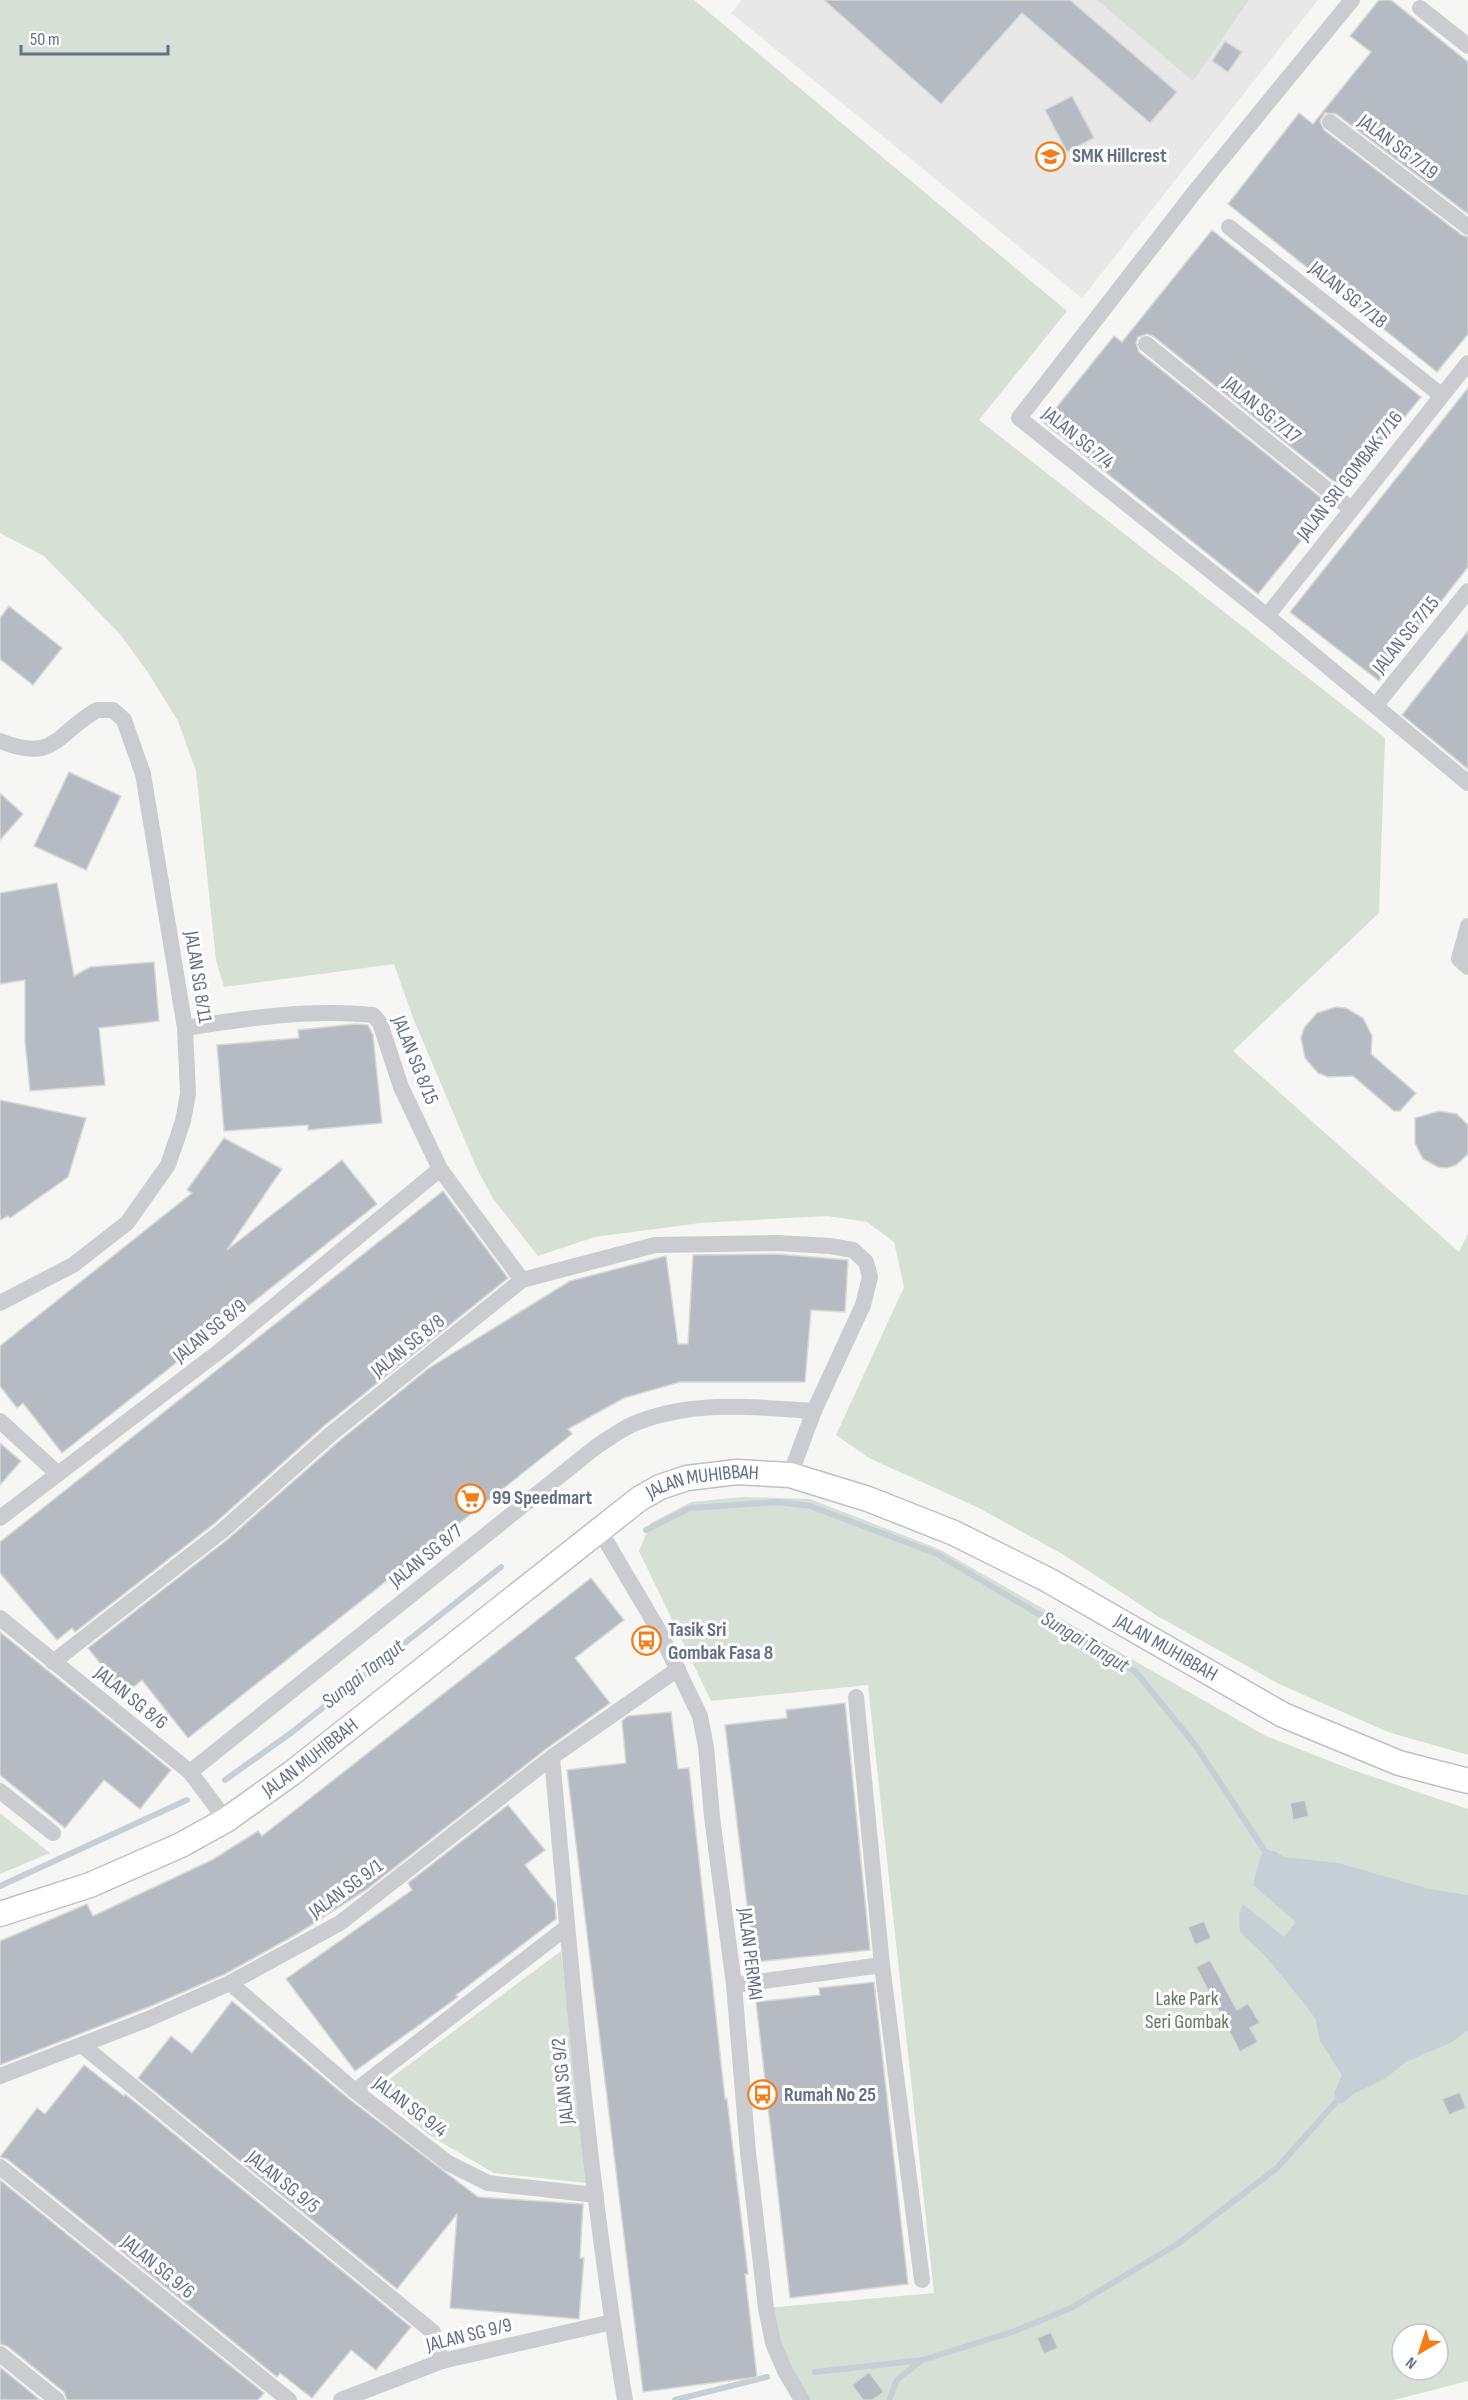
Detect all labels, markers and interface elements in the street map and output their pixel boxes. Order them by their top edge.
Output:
scale bar [21,18,168,56]
text: 50 m [30,29,60,50]
street label: JALAN SG 7/19 [1353,109,1443,185]
school or university icon: SMK Hillcrest [1035,140,1067,172]
place label: SMK Hillcrest [1072,144,1167,168]
street label: JALAN SG 7/18 [1303,256,1392,334]
street label: JALAN SG 7/17 [1218,371,1306,448]
street label: JALAN SG 7/4 [1037,401,1119,474]
street label: JALAN SRI GOMBAK 7/16 [1291,406,1408,546]
street label: JALAN SG 7/15 [1367,591,1444,679]
street label: JALAN SG 8/11 [179,928,217,1025]
street label: JALAN SG 8/15 [386,1011,444,1108]
street label: JALAN SG 8/9 [168,1294,252,1368]
street label: JALAN SG 8/8 [366,1309,449,1383]
street label: JALAN MUHIBBAH [641,1460,759,1505]
supermarket icon: 99 Speedmart [455,1482,487,1514]
place label: 99 Speedmart [492,1486,593,1510]
street label: JALAN SG 8/7 [384,1519,467,1593]
water label: Sungai Tangut [1037,1606,1134,1678]
street label: JALAN MUHIBBAH [1109,1608,1222,1687]
place label: Tasik Sri Gombak Fasa 8 [668,1618,773,1665]
bus stop icon: Tasik Sri Gombak Fasa 8 [631,1625,663,1657]
water label: Sungai Tangut [317,1634,410,1714]
street label: JALAN SG 8/6 [89,1661,172,1735]
street label: JALAN MUHIBBAH [257,1713,363,1803]
street label: JALAN SG 9/1 [304,1854,388,1924]
street label: JALAN PERMAI [732,1906,768,2001]
park label: Lake Park Seri Gombak [1145,1987,1229,2034]
street label: JALAN SG 9/2 [547,2037,580,2126]
street label: JALAN SG 9/4 [368,2071,452,2143]
bus stop icon: Rumah No 25 [747,2079,779,2111]
place label: Rumah No 25 [784,2083,876,2107]
street label: JALAN SG 9/5 [241,2145,324,2219]
street label: JALAN SG 9/6 [116,2230,200,2304]
street label: JALAN SG 9/9 [423,2313,514,2357]
north arrow [1390,2322,1450,2382]
text: N [1402,2352,1421,2373]

